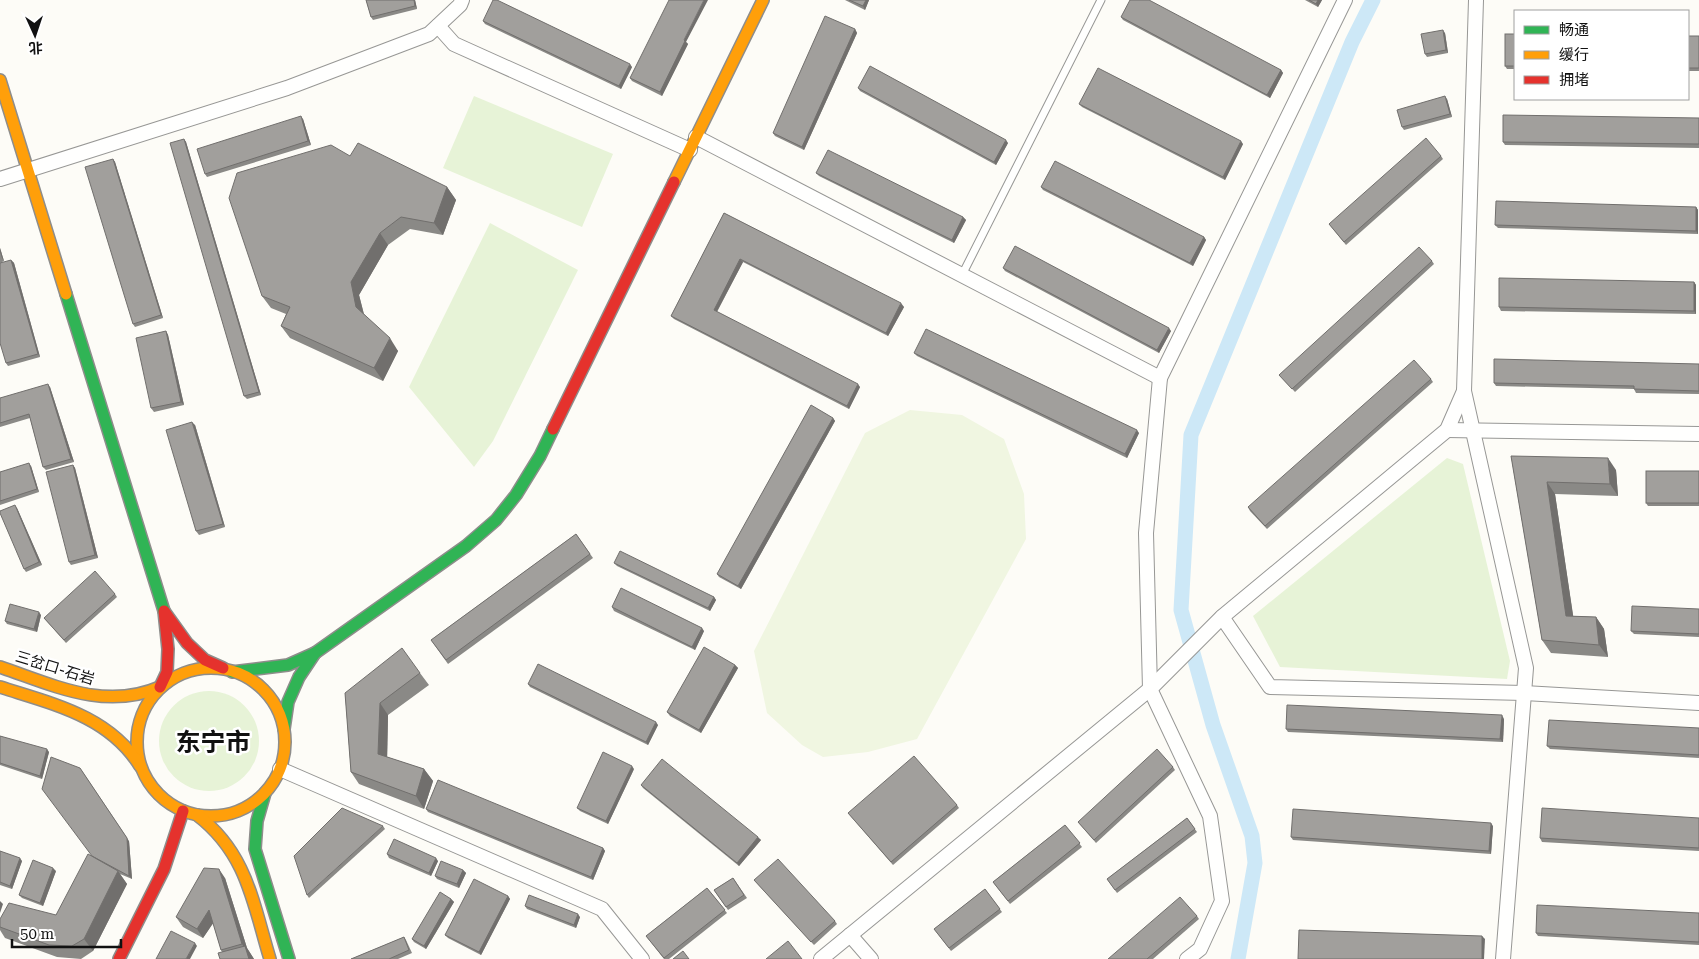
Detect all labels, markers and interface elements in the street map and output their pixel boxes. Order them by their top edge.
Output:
north arrow [10,10,60,60]
legend [1514,10,1689,100]
text: 畅通 [1559,21,1589,39]
text: 北 [28,40,43,56]
text: 缓行 [1559,46,1589,64]
text: 拥堵 [1559,71,1589,89]
street label: 三岔口-石岩 [13,647,97,689]
district label: 东宁市 [175,728,251,757]
scale bar [12,916,121,948]
text: 50 m [20,925,55,943]

